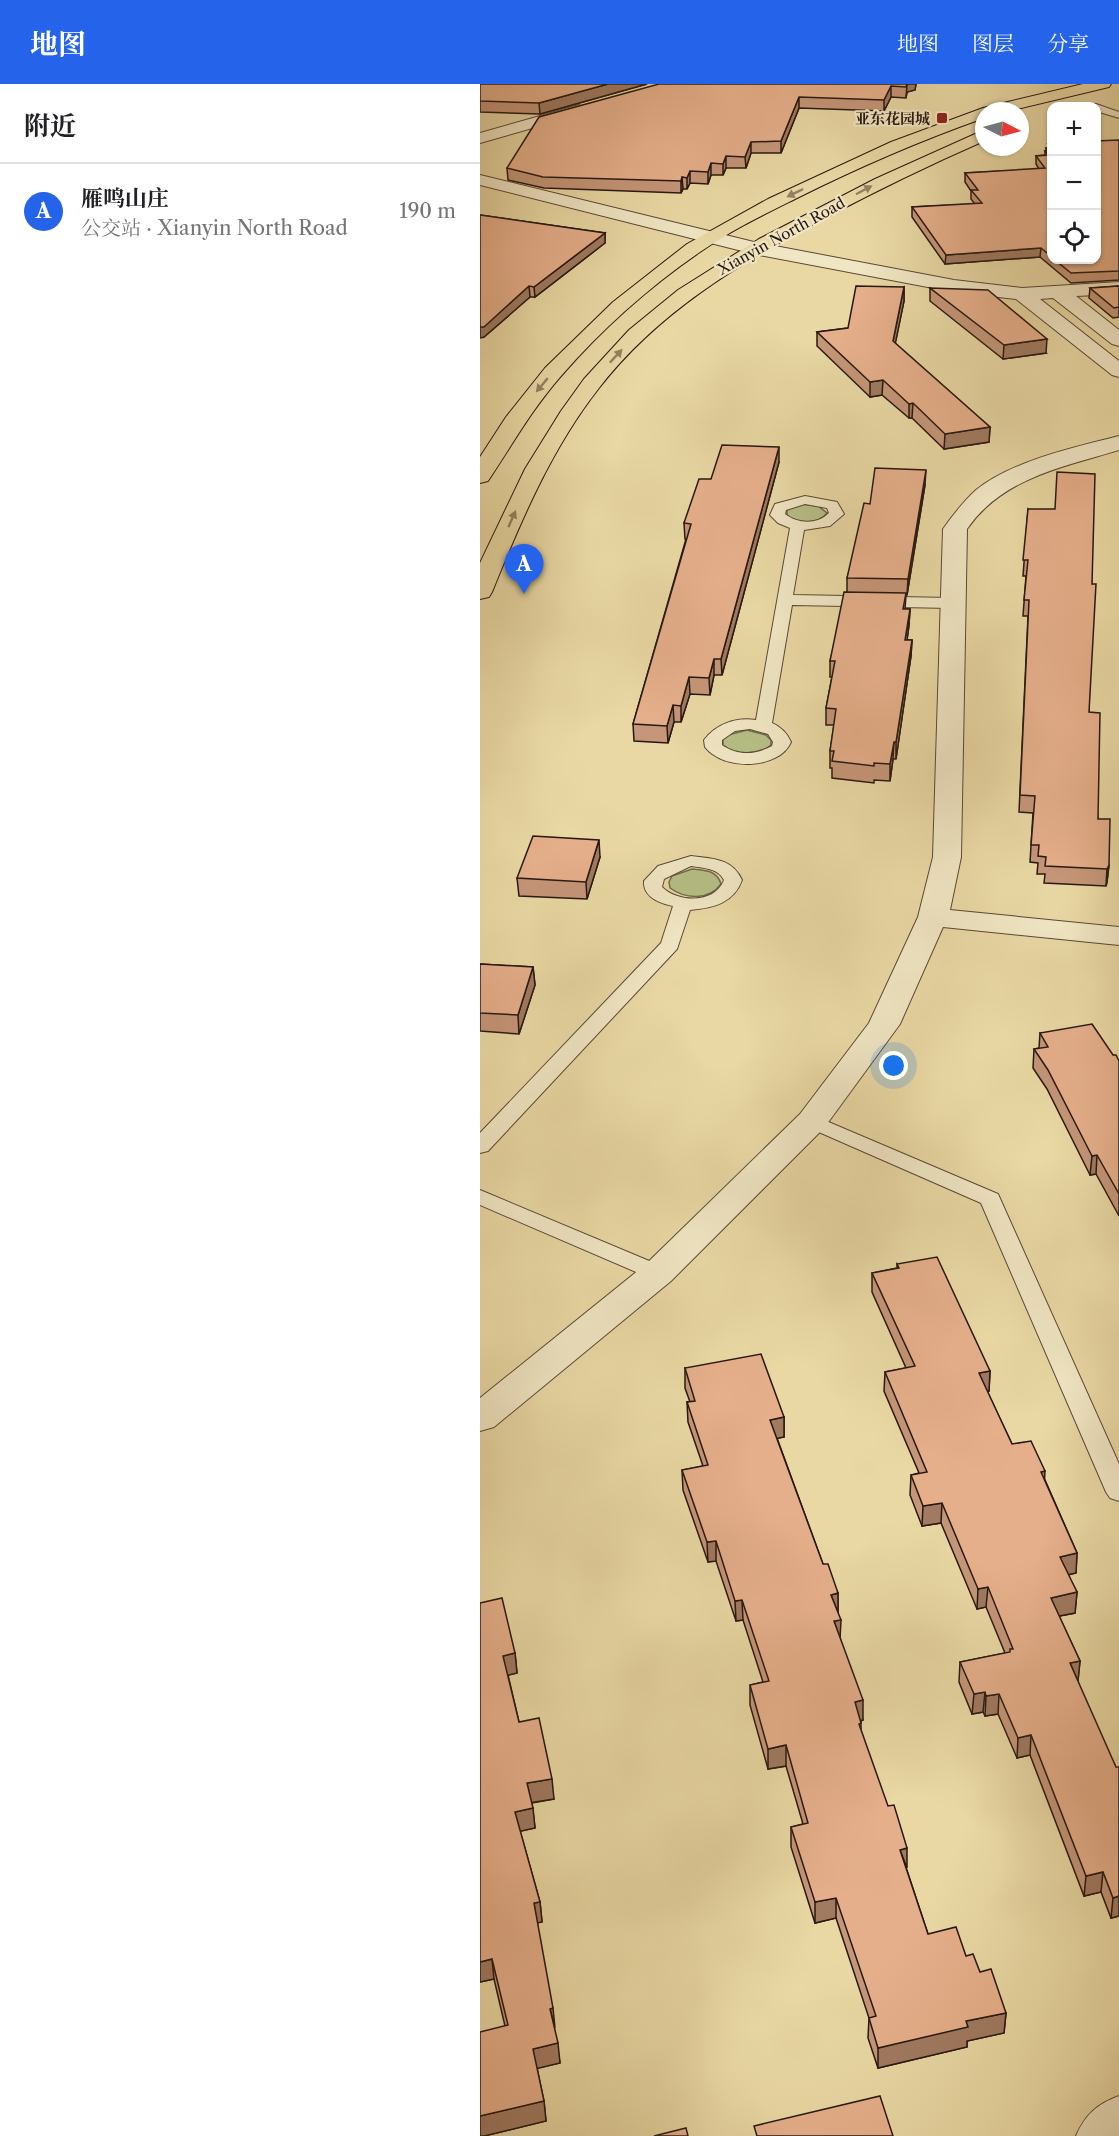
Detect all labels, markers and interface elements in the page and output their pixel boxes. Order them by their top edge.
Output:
text: 地图 [30,27,86,61]
text: 地图 [897,31,939,56]
text: 图层 [972,31,1014,56]
text: 分享 [1047,31,1089,56]
north arrow [975,102,1029,156]
map controls [1047,102,1101,264]
button: + [1047,102,1101,156]
place label: 亚东花园城 [855,109,930,128]
text: 附近 [24,110,76,142]
marker: 亚东花园城 [935,111,949,125]
button: − [1047,156,1101,210]
text: 雁鸣山庄 [81,185,169,212]
one-way arrow [855,186,873,196]
one-way arrow [786,187,804,197]
street label: Xianyin North Road [713,193,848,279]
text: A [36,199,51,223]
text: 190 m [399,199,456,223]
button: locate [1047,210,1101,264]
text: 公交站 · Xianyin North Road [81,216,348,240]
one-way arrow [609,348,623,363]
one-way arrow [535,377,548,393]
one-way arrow [507,510,517,528]
pin: A [504,544,543,594]
your location [879,1051,908,1080]

